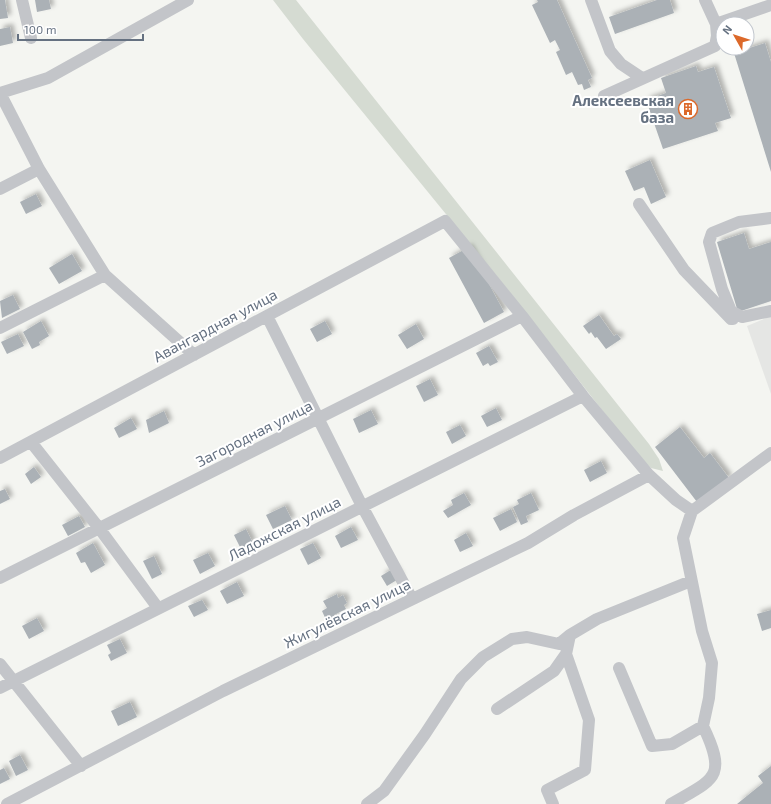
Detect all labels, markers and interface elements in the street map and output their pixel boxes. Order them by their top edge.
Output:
scale bar [18,16,143,42]
north arrow [715,16,755,56]
text: 100 m [24,22,56,36]
text: N [719,22,734,37]
place label: Алексеевская база [572,91,674,126]
building icon: Алексеевская база [677,98,699,120]
street label: Авангардная улица [150,285,281,366]
street label: Загородная улица [193,396,316,471]
street label: Ладожская улица [225,492,344,565]
street label: Жигулёвская улица [281,574,414,652]

